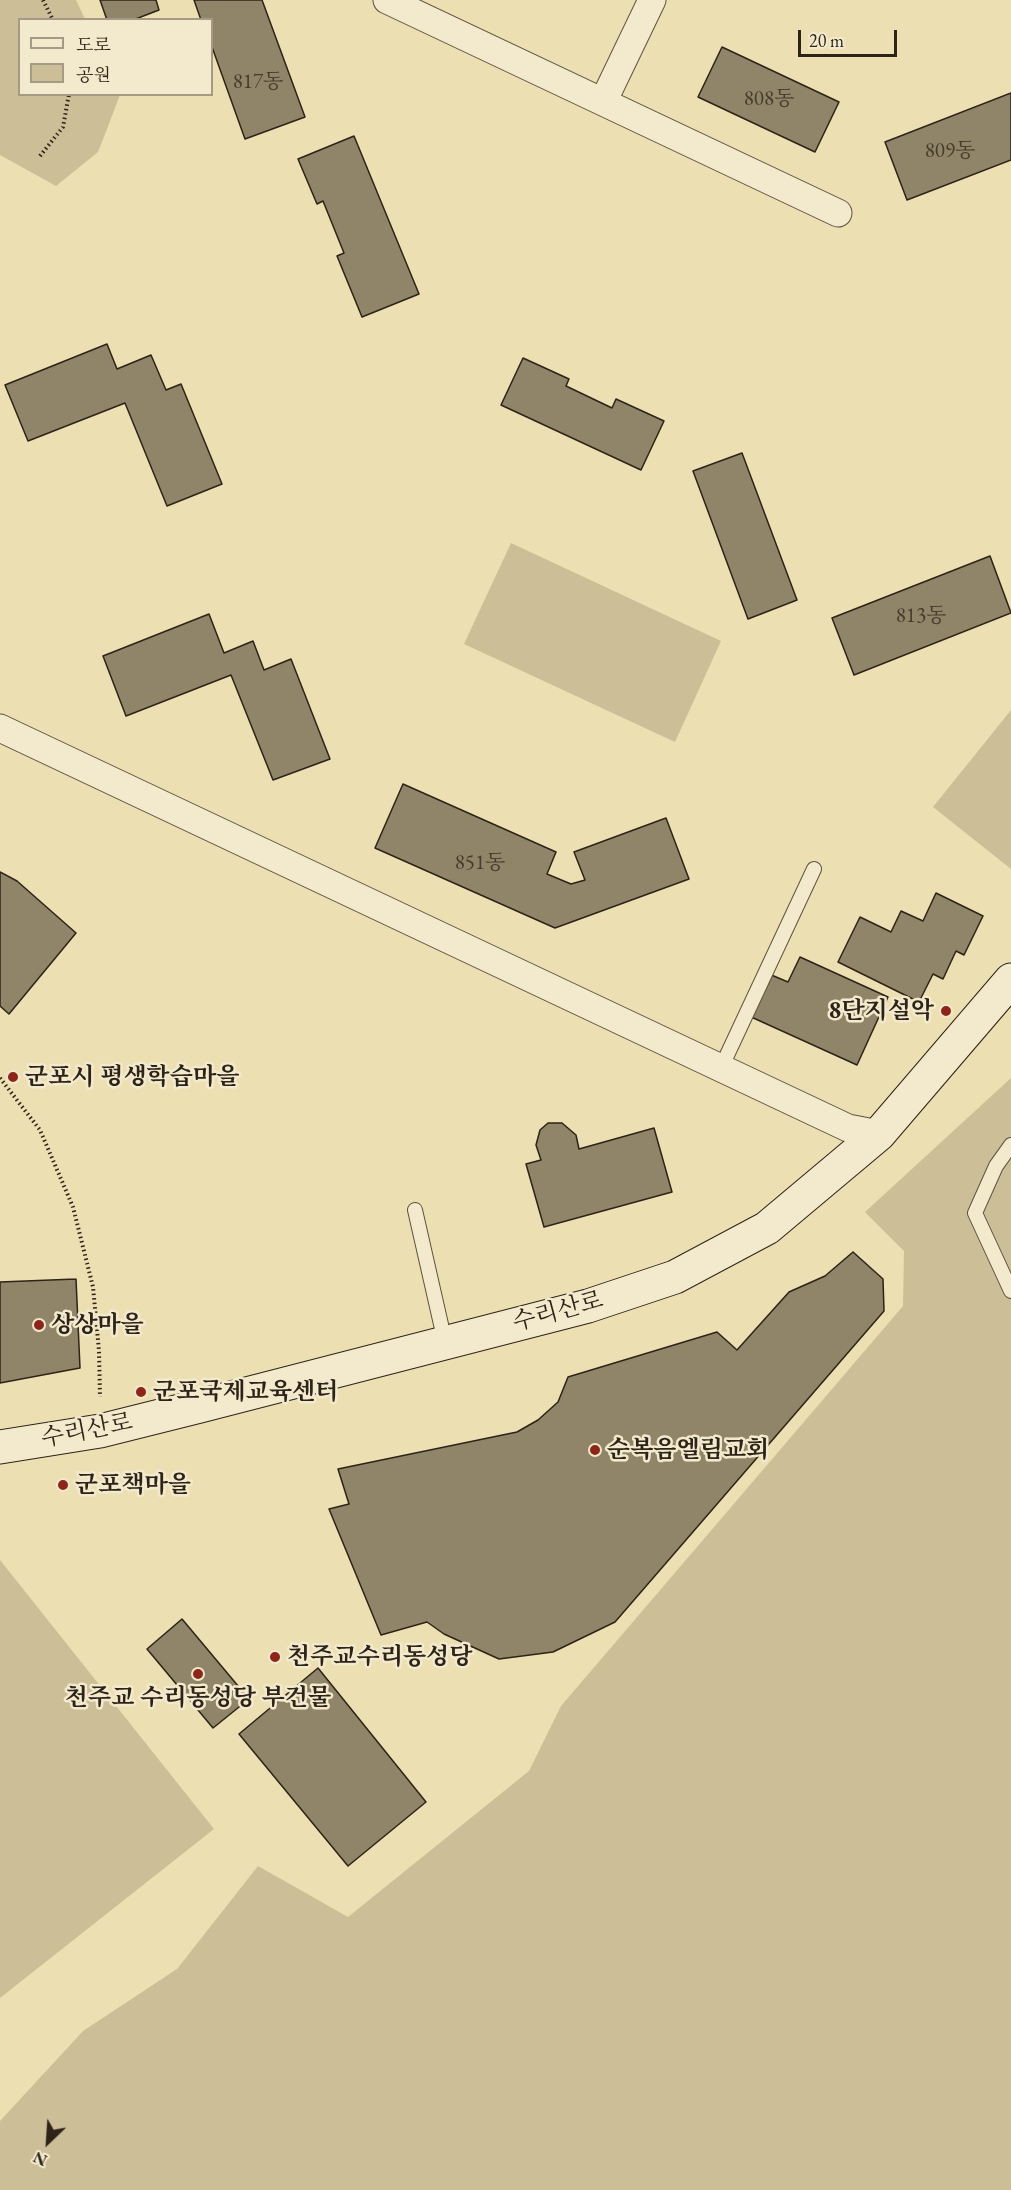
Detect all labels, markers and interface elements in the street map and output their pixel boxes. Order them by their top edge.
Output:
legend [18,18,213,96]
scale bar [801,18,900,56]
text: 20 m [809,29,844,52]
text: 도로 [76,33,111,56]
text: 공원 [76,63,111,86]
house number: 817동 [233,69,283,95]
house number: 808동 [744,86,794,112]
house number: 809동 [925,138,975,164]
house number: 813동 [896,603,946,629]
house number: 851동 [455,850,505,876]
place label: 8단지설악 [829,997,934,1025]
marker: 8단지설악 [939,1004,953,1018]
place label: 군포시 평생학습마을 [25,1063,239,1091]
marker: 군포시 평생학습마을 [6,1070,20,1084]
street label: 수리산로 [509,1286,607,1338]
place label: 상상마을 [51,1311,144,1339]
marker: 상상마을 [32,1318,46,1332]
place label: 군포국제교육센터 [153,1378,338,1406]
marker: 군포국제교육센터 [134,1385,148,1399]
street label: 수리산로 [39,1408,135,1454]
place label: 순복음엘림교회 [607,1436,769,1464]
marker: 순복음엘림교회 [588,1443,602,1457]
place label: 군포책마을 [75,1471,191,1499]
marker: 군포책마을 [56,1478,70,1492]
place label: 천주교수리동성당 [287,1643,472,1671]
marker: 천주교수리동성당 [268,1650,282,1664]
marker: 천주교 수리동성당 부건물 [191,1667,205,1681]
place label: 천주교 수리동성당 부건물 [65,1684,331,1712]
north arrow [18,2112,78,2172]
text: N [30,2147,50,2171]

